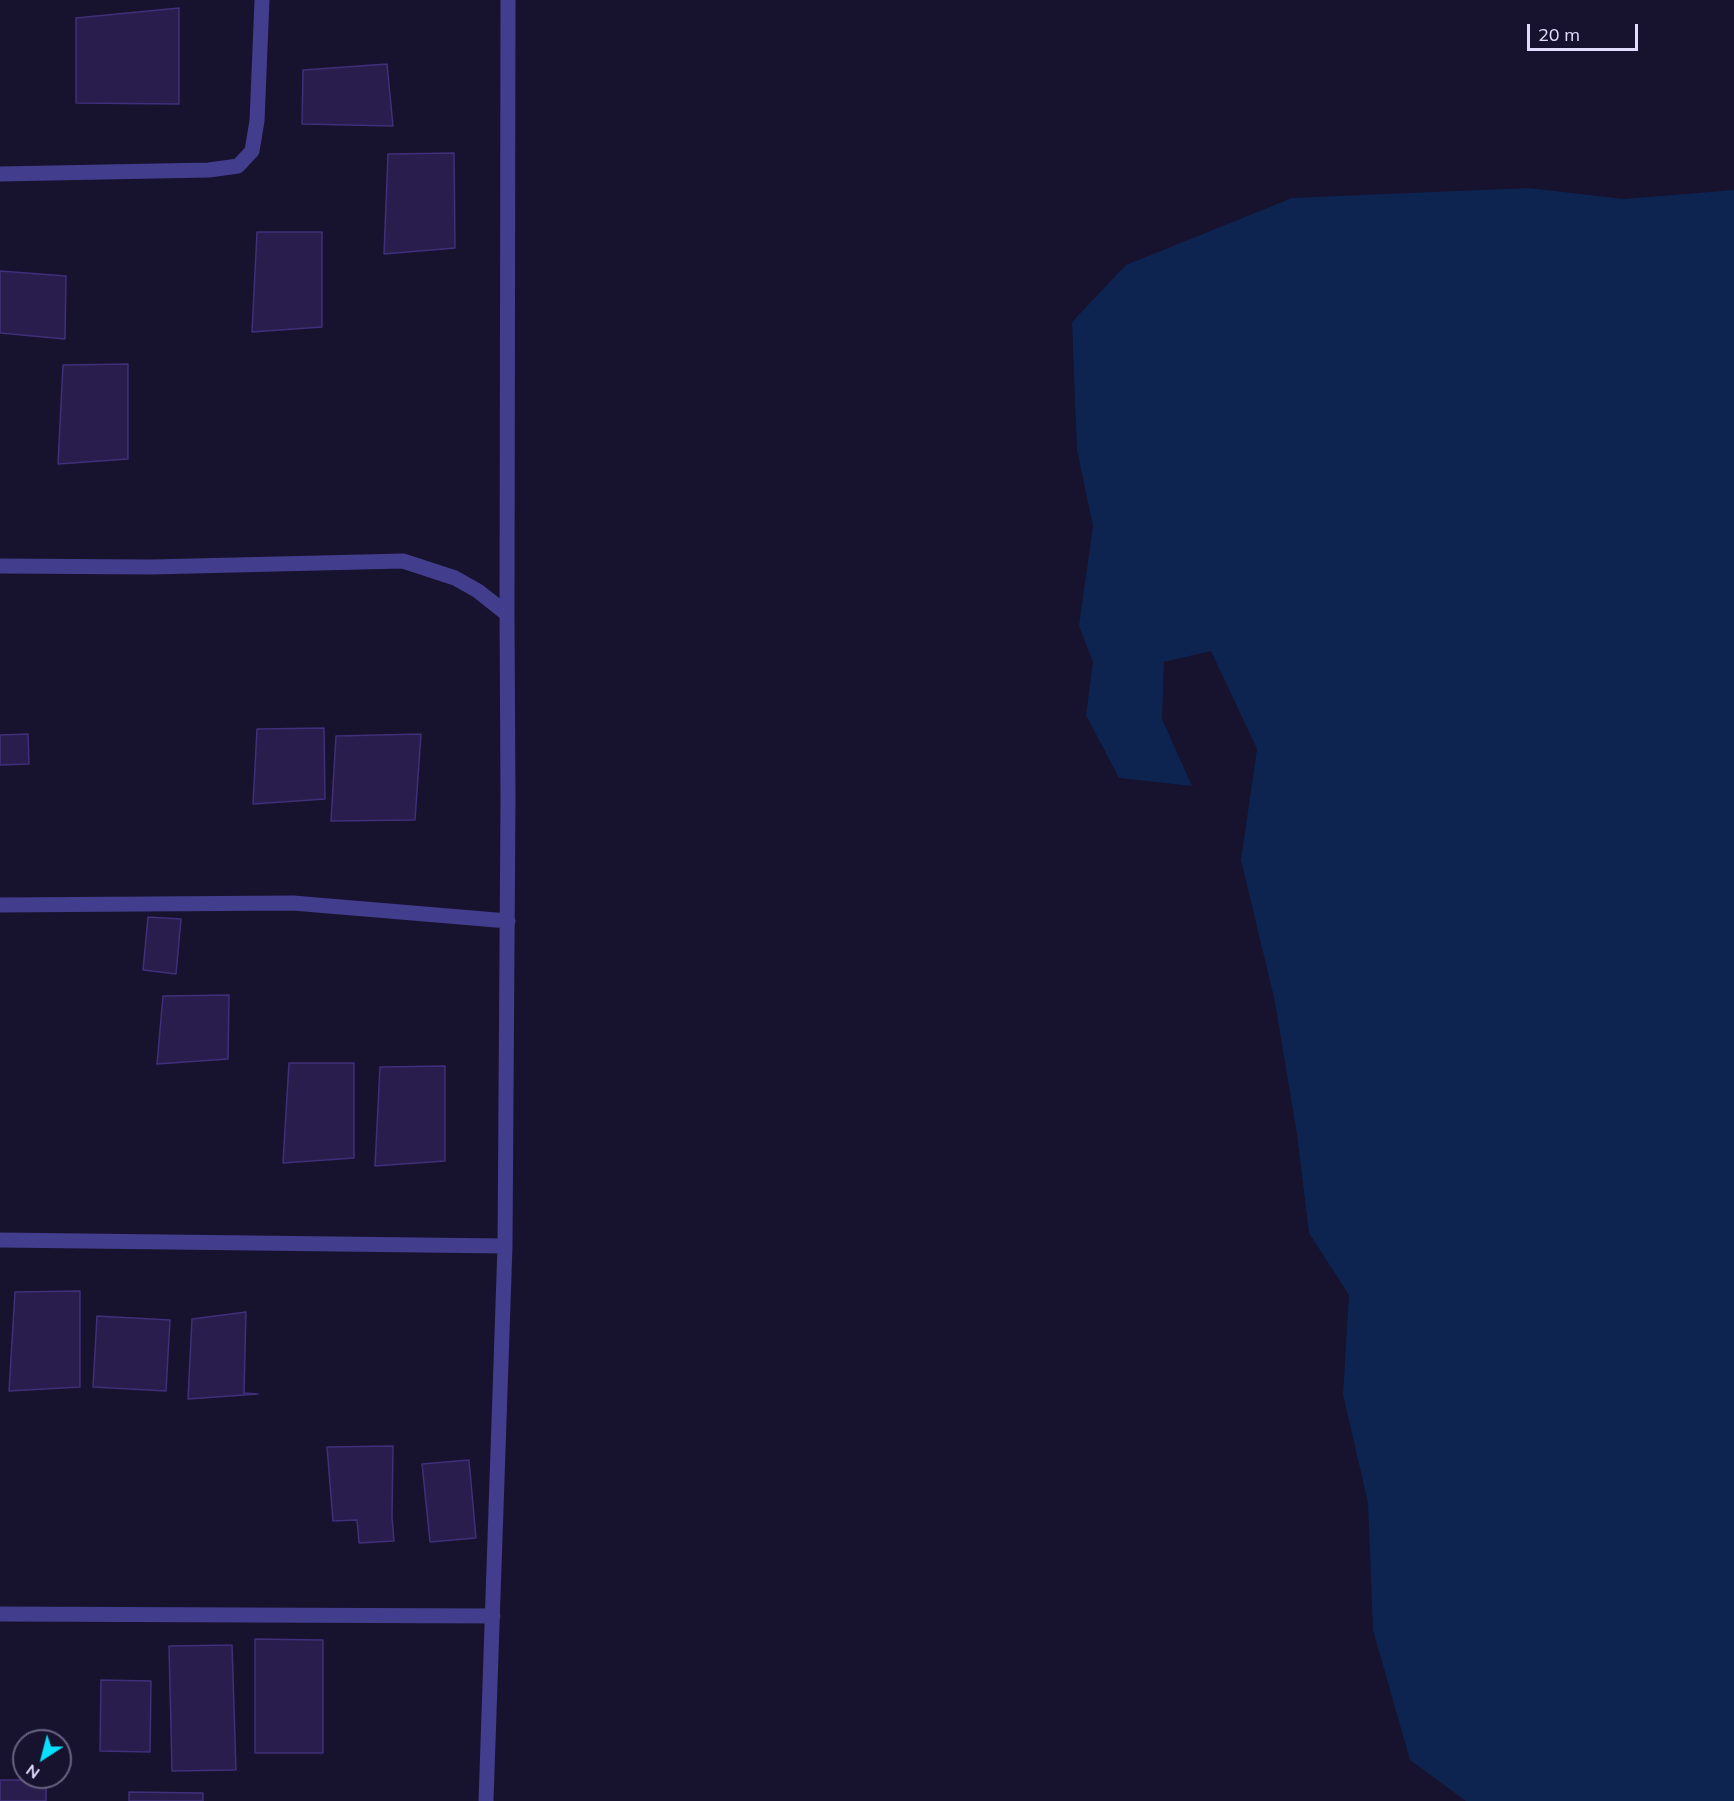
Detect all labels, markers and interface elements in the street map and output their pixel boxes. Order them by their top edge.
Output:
scale bar [1530,12,1641,50]
text: 20 m [1538,23,1580,46]
north arrow [12,1729,72,1789]
text: N [22,1760,43,1784]

